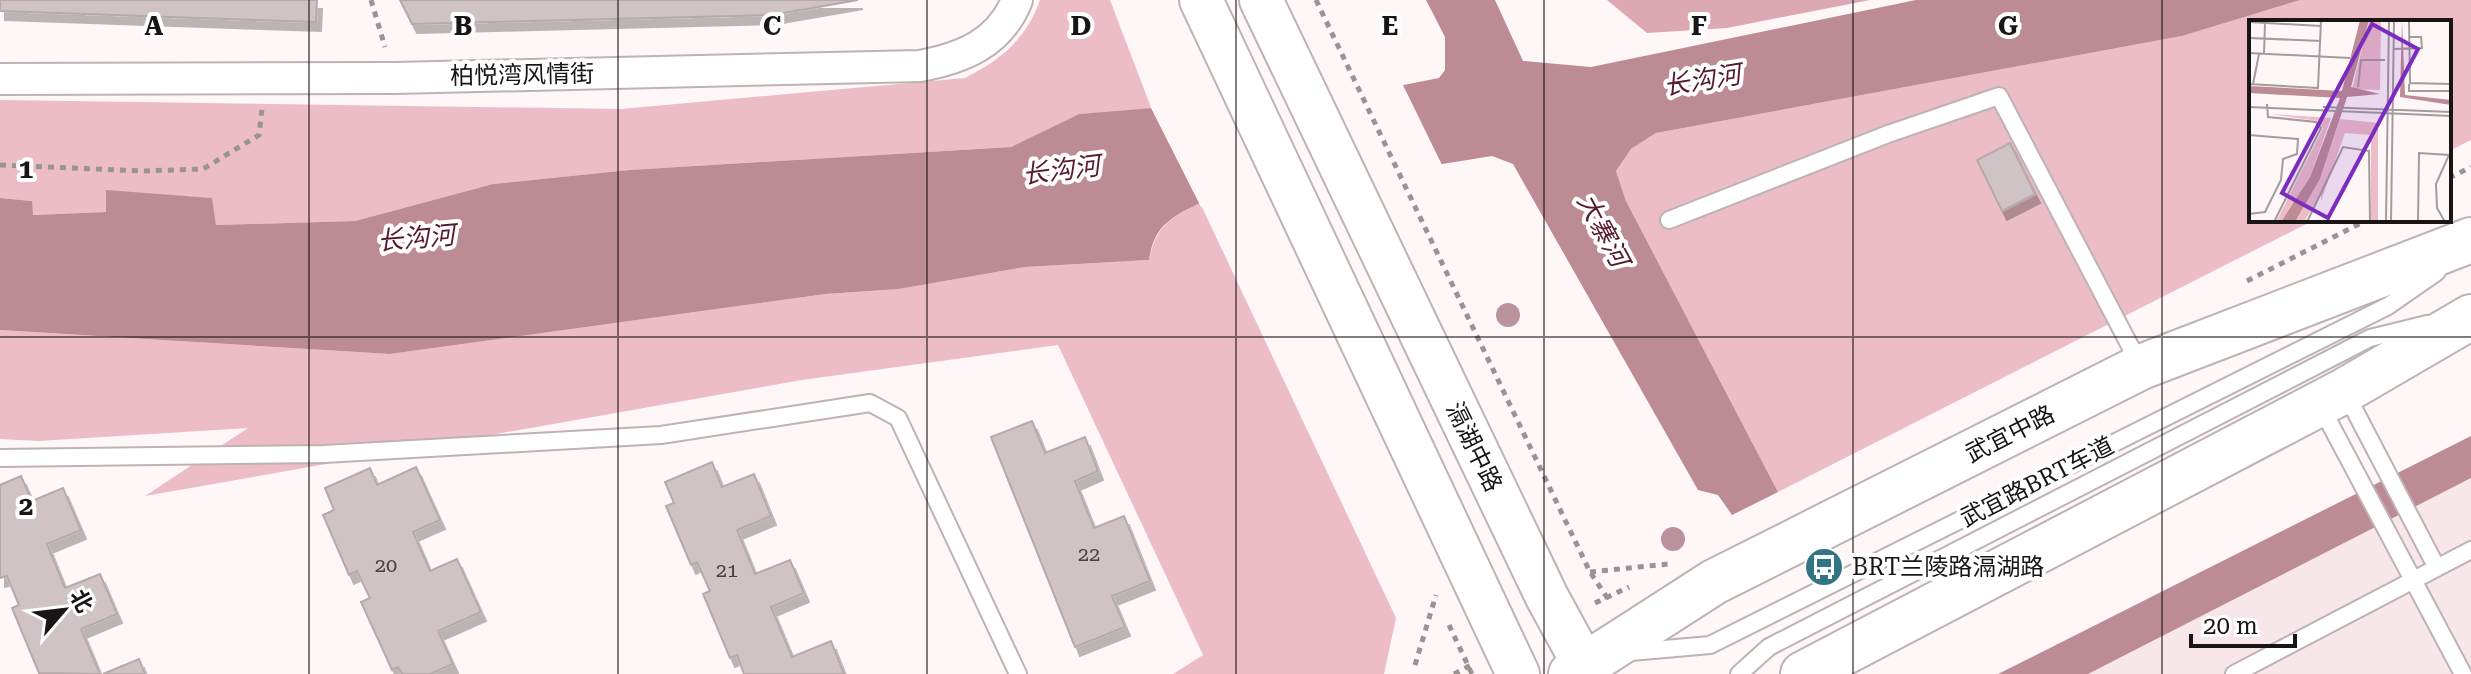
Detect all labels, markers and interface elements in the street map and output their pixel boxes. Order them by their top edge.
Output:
text: A [145,11,164,41]
text: B [454,11,472,41]
text: C [763,11,781,41]
text: D [1071,11,1091,41]
text: E [1382,11,1398,41]
text: F [1691,11,1707,41]
text: G [1998,11,2018,41]
inset map [2249,20,2451,222]
water label: 长沟河 [1661,58,1748,101]
street label: 柏悦湾风情街 [450,60,594,90]
water label: 长沟河 [1020,150,1106,190]
text: 1 [19,154,33,184]
water label: 大寨河 [1571,189,1637,276]
water label: 长沟河 [376,219,461,256]
street label: 滆湖中路 [1440,398,1508,496]
street label: 武宜中路 [1961,400,2059,468]
street label: 武宜路BRT车道 [1956,431,2118,533]
text: 2 [19,491,33,521]
house number: 22 [1078,542,1100,566]
bus stop icon: BRT兰陵路滆湖路 [1803,546,1845,588]
house number: 20 [375,553,397,577]
place label: BRT兰陵路滆湖路 [1852,553,2044,581]
house number: 21 [716,558,738,582]
north arrow [24,570,104,650]
text: 北 [65,585,97,616]
scale bar [2191,598,2295,648]
text: 20 m [2203,612,2258,640]

